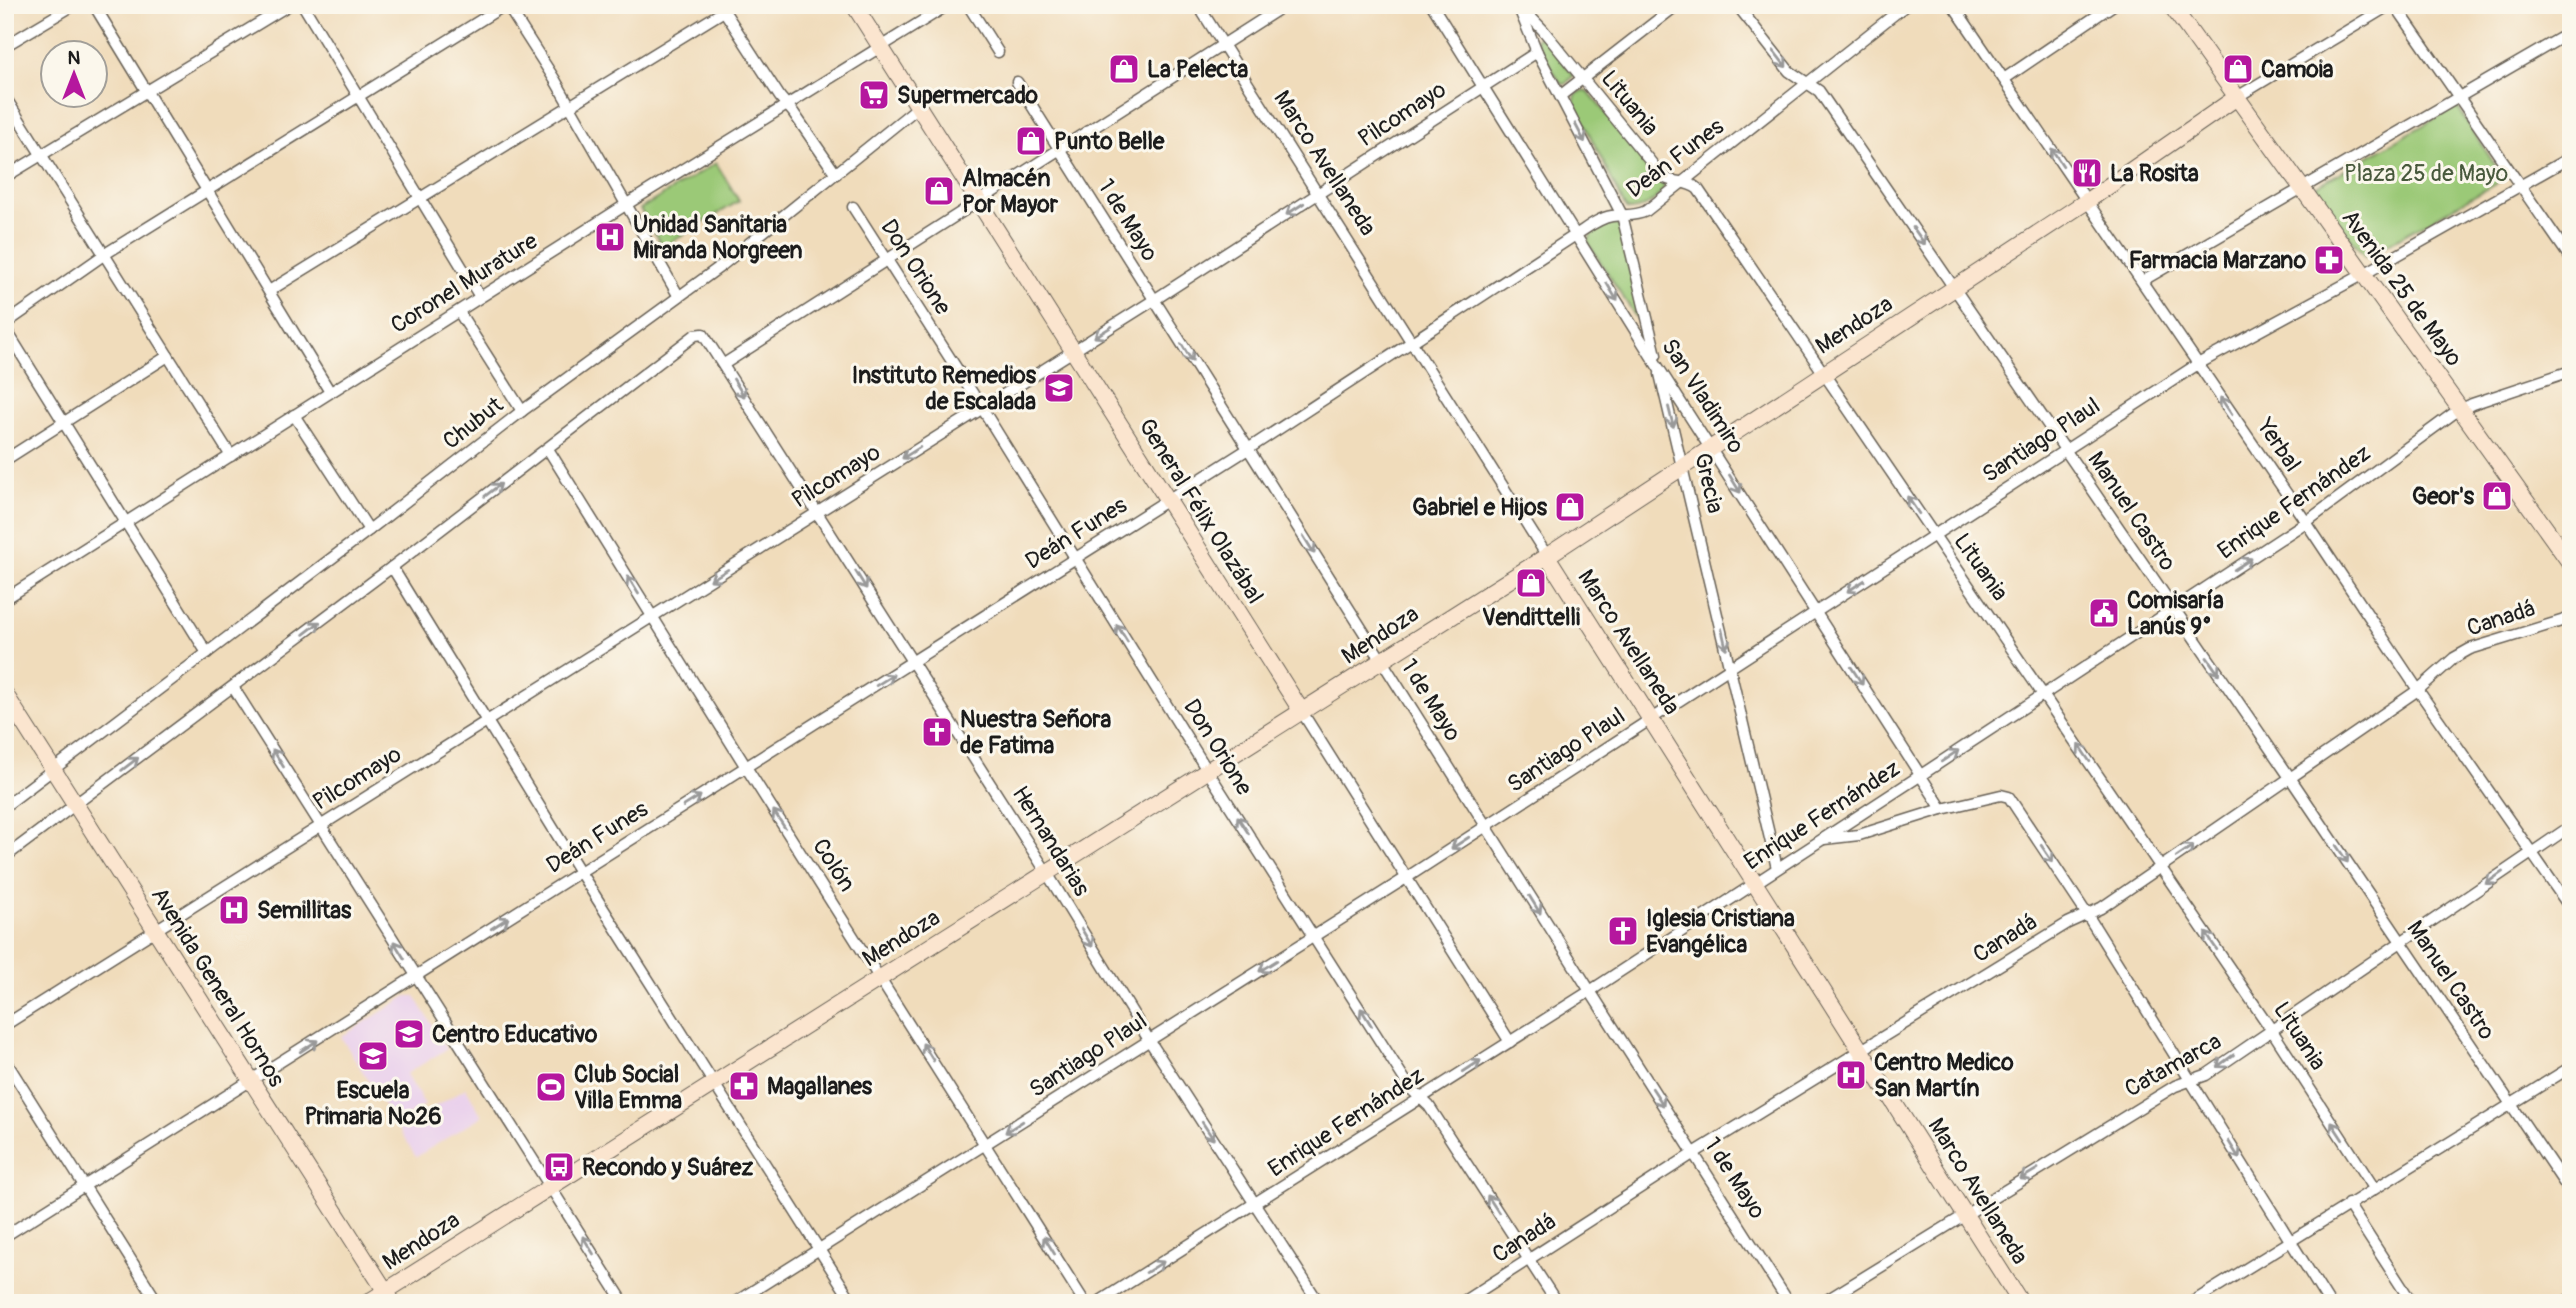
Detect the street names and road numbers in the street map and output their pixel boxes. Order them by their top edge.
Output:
street label: Lituania [1595,64,1665,142]
street label: Pilcomayo [1353,75,1451,153]
street label: Marco Avellaneda [1267,85,1383,241]
street label: Deán Funes [1621,112,1729,204]
street label: 1 de Mayo [1092,174,1164,266]
street label: Avenida 25 de Mayo [2335,204,2469,372]
street label: Don Orione [874,214,958,321]
street label: Coronel Murature [385,226,543,340]
street label: Mendoza [1810,289,1898,361]
street label: San Vladimiro [1655,333,1751,459]
street label: Chubut [437,390,510,456]
street label: Santiago Plaul [1977,391,2105,489]
street label: Yerbal [2250,412,2307,477]
street label: General Félix Olazábal [1132,413,1270,609]
street label: Pilcomayo [786,437,886,515]
street label: Enrique Fernández [2212,438,2376,566]
street label: Manuel Castro [2082,446,2182,576]
street label: Grecia [1688,450,1730,516]
street label: Deán Funes [1020,490,1132,576]
street label: Lituania [1947,528,2015,606]
street label: Marco Avellaneda [1571,564,1687,720]
street label: Canadá [2463,593,2539,643]
street label: Mendoza [1336,599,1424,671]
street label: 1 de Mayo [1395,654,1467,746]
street label: Don Orione [1177,694,1259,801]
street label: Santiago Plaul [1502,701,1630,799]
street label: Pilcomayo [307,739,407,817]
street label: Enrique Fernández [1739,754,1905,876]
street label: Hernandarias [1006,781,1096,901]
street label: Deán Funes [541,794,653,880]
street label: Colón [806,833,862,897]
street label: Avenida General Hornos [145,882,291,1092]
street label: Mendoza [857,903,945,973]
street label: Canadá [1968,907,2042,969]
street label: Manuel Castro [2401,915,2501,1045]
street label: Lituania [2267,996,2333,1076]
street label: Santiago Plaul [1024,1006,1152,1104]
street label: Catamarca [2120,1027,2226,1103]
street label: Enrique Fernández [1263,1061,1429,1183]
street label: Marco Avellaneda [1921,1112,2035,1270]
street label: 1 de Mayo [1698,1132,1772,1224]
street label: Mendoza [377,1205,465,1277]
street label: Canadá [1487,1207,1561,1269]

